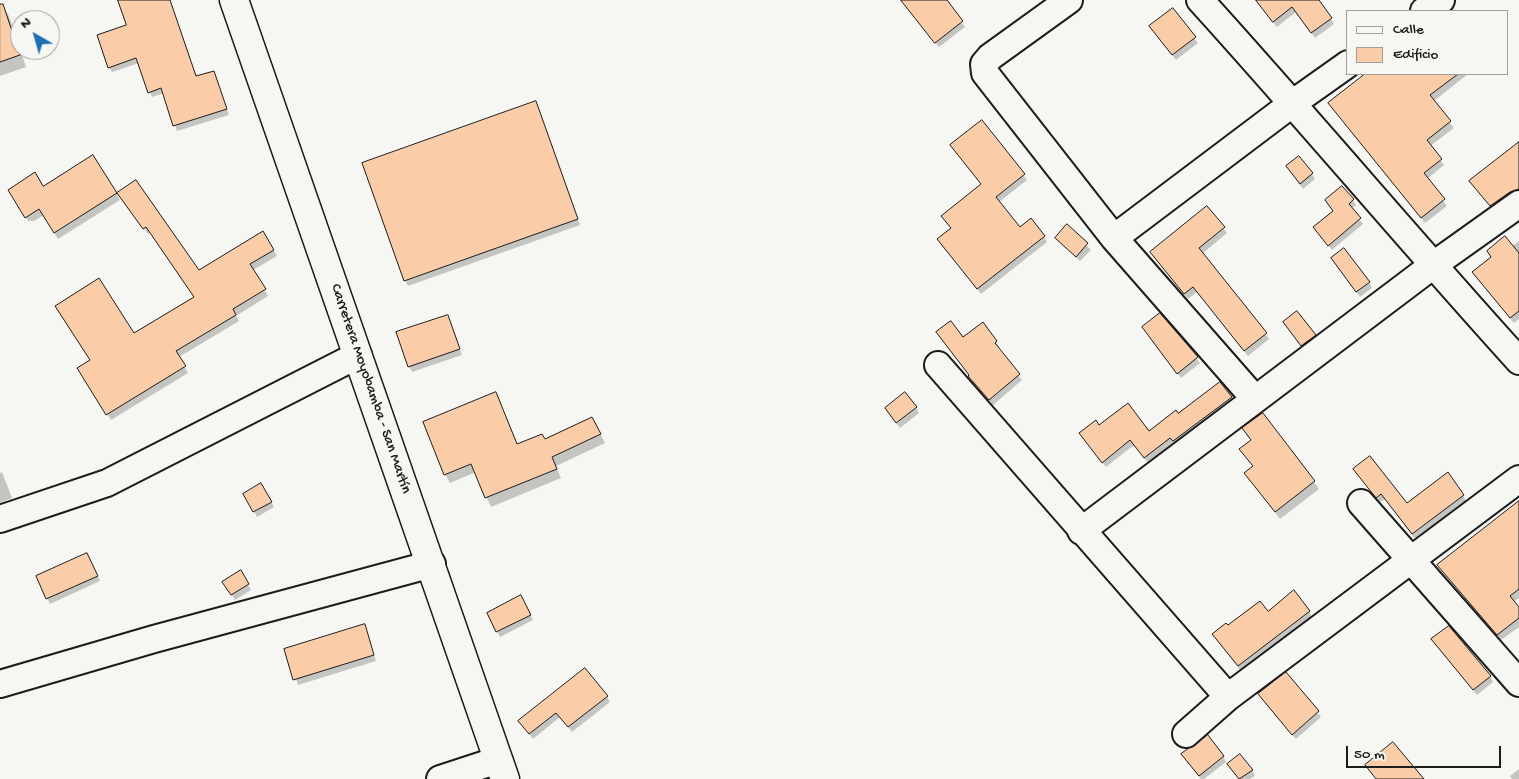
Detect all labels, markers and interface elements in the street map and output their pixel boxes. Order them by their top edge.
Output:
north arrow [10,10,60,60]
legend [1346,10,1509,75]
text: N [17,14,35,33]
text: Calle [1393,21,1424,39]
text: Edificio [1393,46,1438,64]
street label: Carretera Moyobamba - San Martín [326,282,414,496]
scale bar [1349,736,1504,768]
text: 50 m [1354,746,1385,764]

